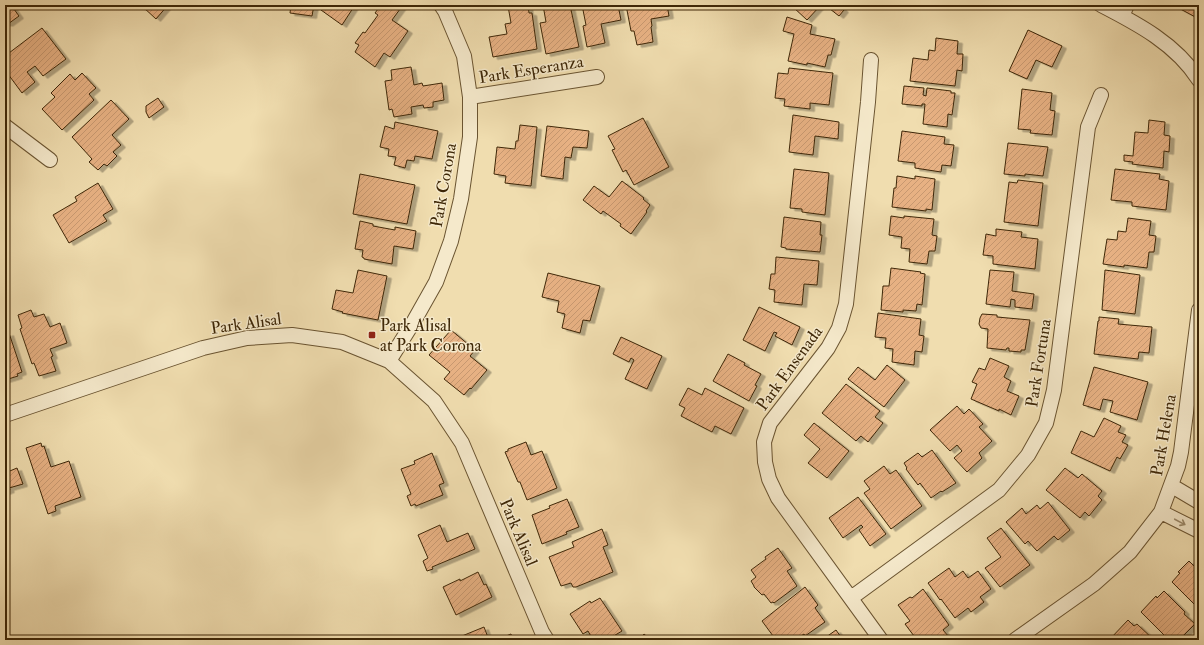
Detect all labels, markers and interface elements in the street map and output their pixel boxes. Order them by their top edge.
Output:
street label: Park Esperanza [477,51,586,89]
street label: Park Corona [426,140,461,229]
street label: Park Alisal [209,308,284,339]
place label: Park Alisal at Park Corona [380,315,482,356]
street label: Park Fortuna [1021,316,1056,409]
street label: Park Ensenada [752,321,828,415]
marker: Park Alisal at Park Corona [367,330,377,340]
street label: Park Helena [1146,392,1181,478]
street label: Park Alisal [495,495,542,570]
one-way arrow [1174,518,1186,526]

